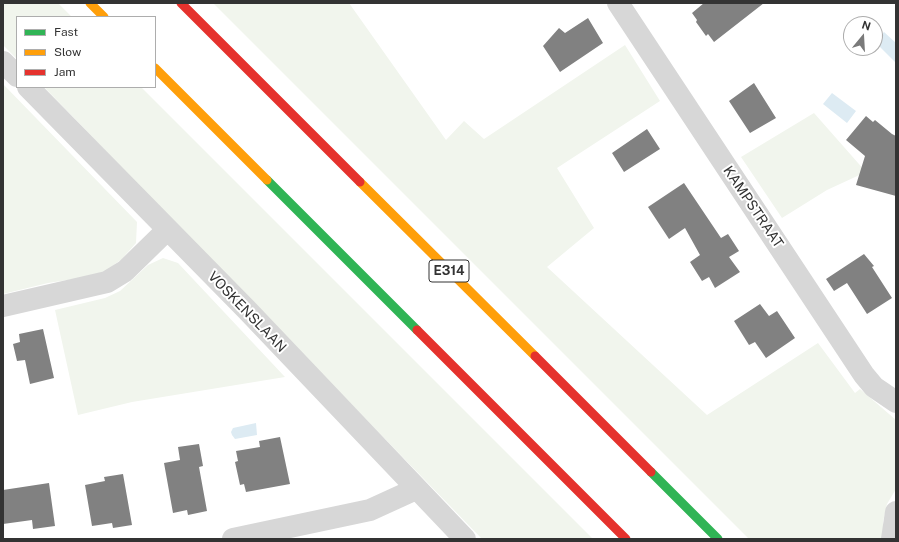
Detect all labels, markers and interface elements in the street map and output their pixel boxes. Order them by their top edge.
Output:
legend [16,16,156,88]
north arrow [843,16,883,56]
text: N [860,18,872,33]
text: Fast [54,25,78,39]
text: Slow [54,45,81,59]
text: Jam [54,65,76,79]
street label: KAMPSTRAAT [719,163,787,251]
road number: E314 [429,260,469,282]
street label: VOSKENSLAAN [204,268,290,356]

